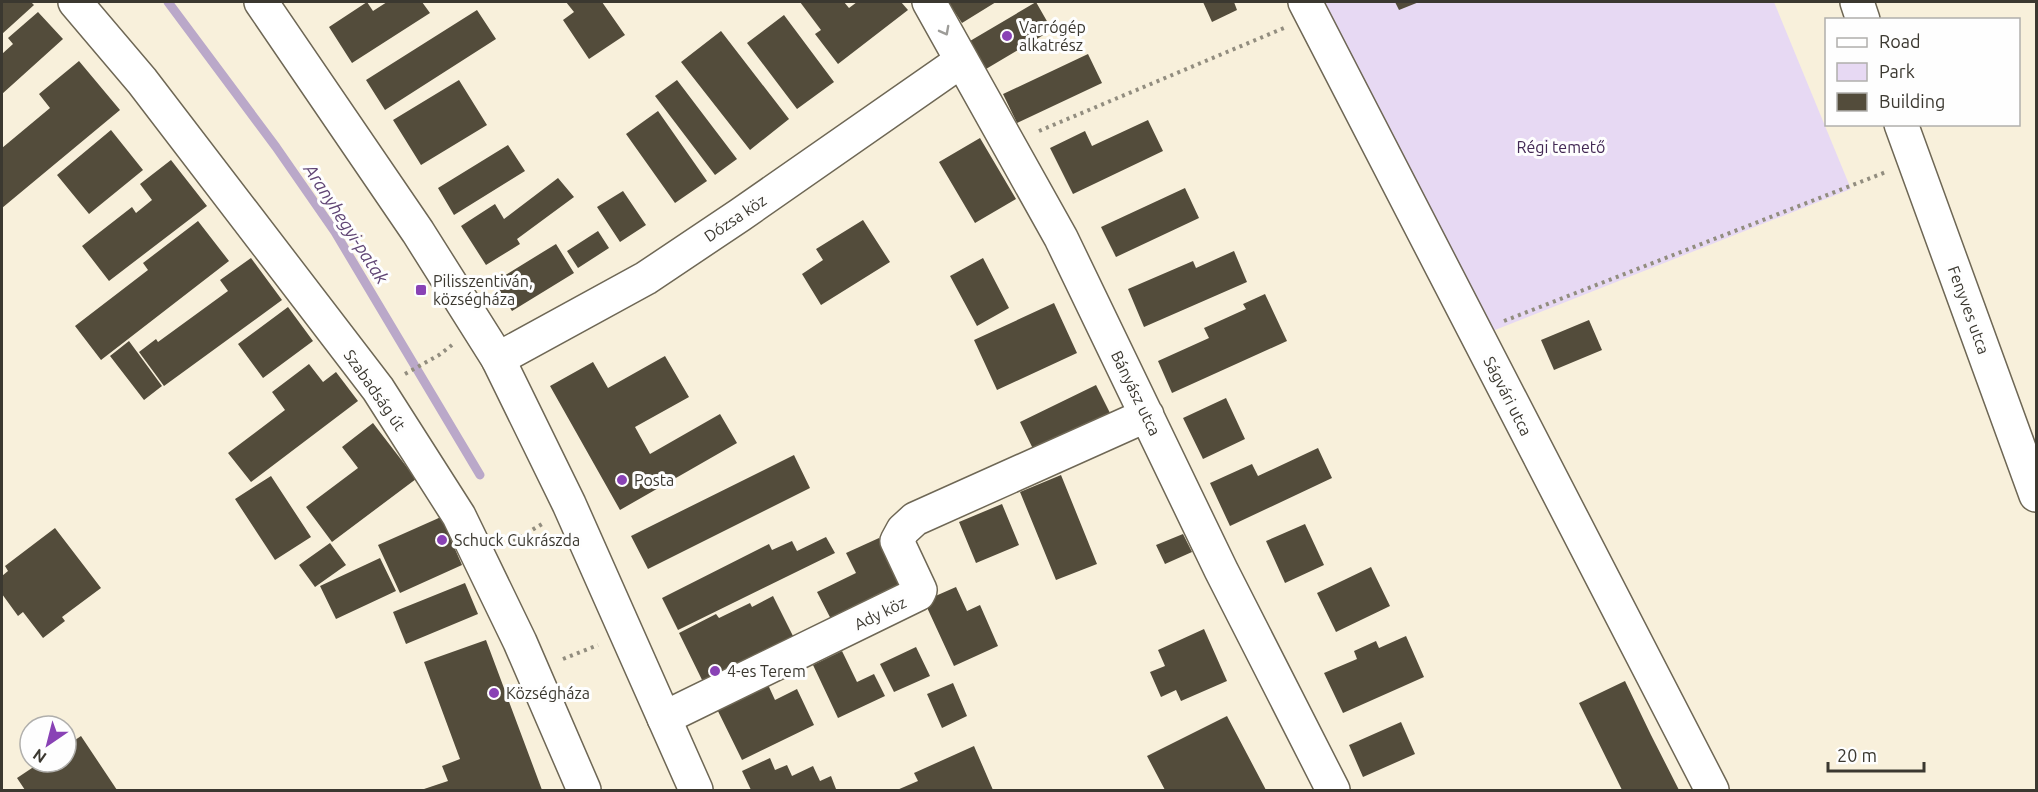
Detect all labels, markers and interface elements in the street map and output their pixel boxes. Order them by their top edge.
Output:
place label: Varrógép alkatrész [1019,18,1086,54]
legend [1825,18,2020,126]
one-way arrow [938,25,949,35]
marker: Varrógép alkatrész [1000,29,1014,43]
text: Road [1879,31,1921,51]
text: Park [1879,61,1915,81]
text: Building [1879,91,1945,111]
park label: Régi temető [1517,138,1605,156]
water label: Aranyhegyi-patak [300,159,393,288]
street label: Dózsa köz [701,191,769,245]
street label: Fenyves utca [1945,263,1993,357]
place label: Pilisszentiván, községháza [433,272,533,308]
marker: Pilisszentiván, községháza [414,283,428,297]
street label: Szabadság út [341,346,410,434]
street label: Bányász utca [1108,348,1164,438]
street label: Ságvári utca [1480,353,1536,439]
place label: Posta [634,471,674,489]
marker: Posta [615,473,629,487]
place label: Schuck Cukrászda [454,531,580,549]
marker: Schuck Cukrászda [435,533,449,547]
street label: Ady köz [851,593,909,633]
place label: 4-es Terem [727,662,806,680]
marker: 4-es Terem [708,664,722,678]
place label: Községháza [506,684,590,702]
marker: Községháza [487,686,501,700]
north arrow [18,714,78,774]
scale bar [1828,735,1924,773]
text: N [29,745,49,767]
text: 20 m [1837,745,1877,765]

